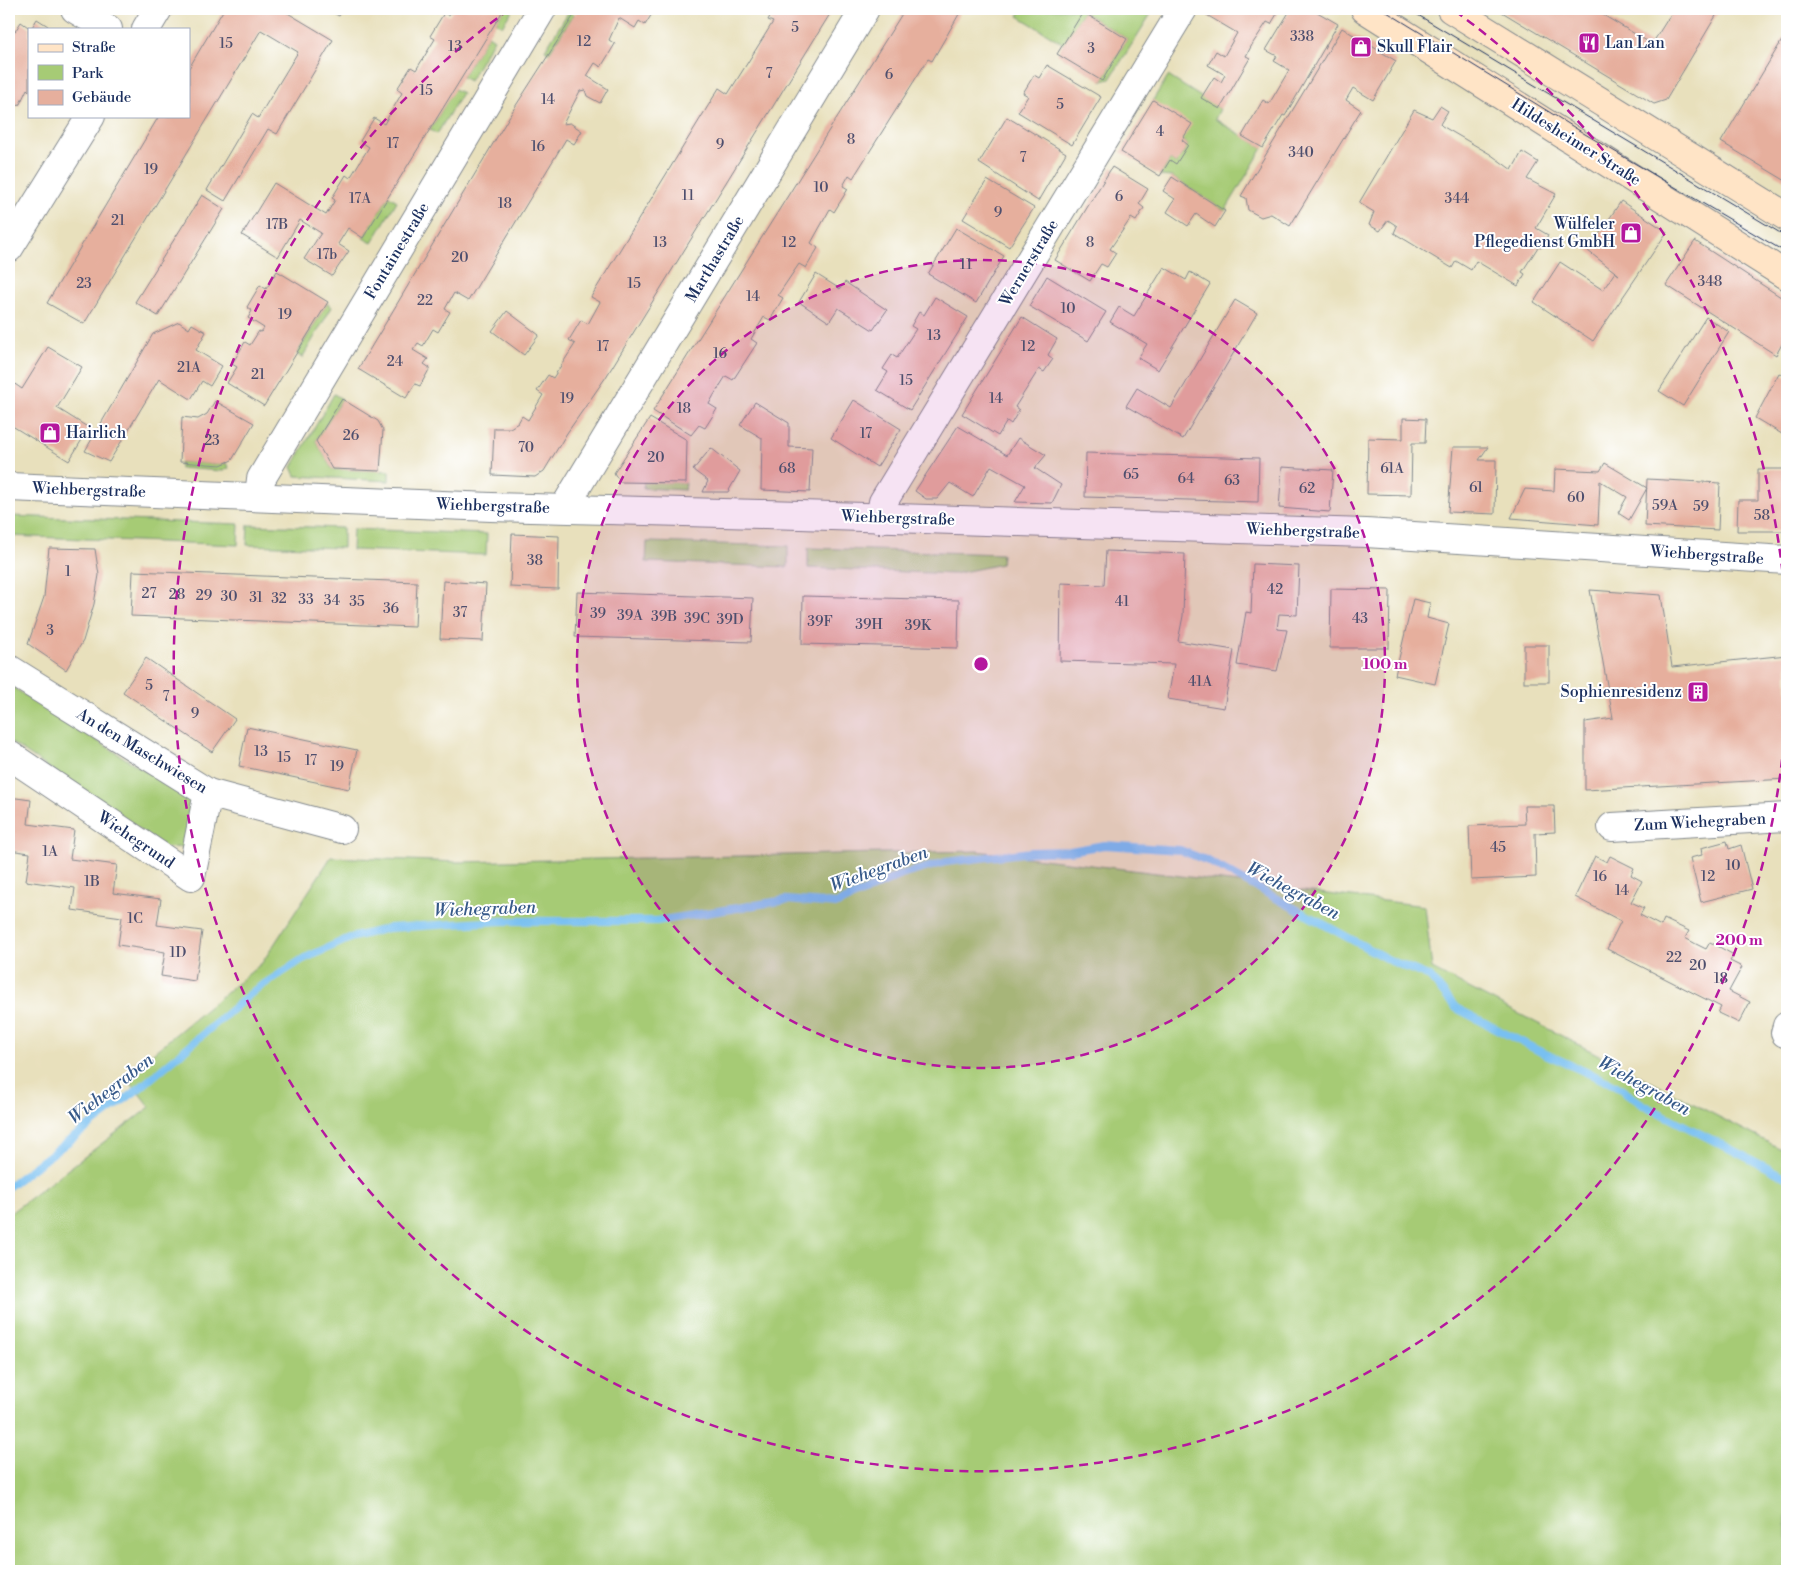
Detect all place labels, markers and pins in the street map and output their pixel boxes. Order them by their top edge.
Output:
restaurant icon: Lan Lan [1577,31,1601,55]
place label: Lan Lan [1605,33,1665,53]
shop icon: Skull Flair [1349,35,1373,59]
place label: Skull Flair [1377,37,1453,57]
place label: Wülfeler Pflegedienst GmbH [1474,214,1615,252]
shop icon: Wülfeler Pflegedienst GmbH [1619,221,1643,245]
shop icon: Hairlich [38,421,62,445]
place label: Hairlich [66,423,127,443]
centre of rings [972,655,990,673]
building icon: Sophienresidenz [1686,680,1710,704]
place label: Sophienresidenz [1561,682,1682,702]

